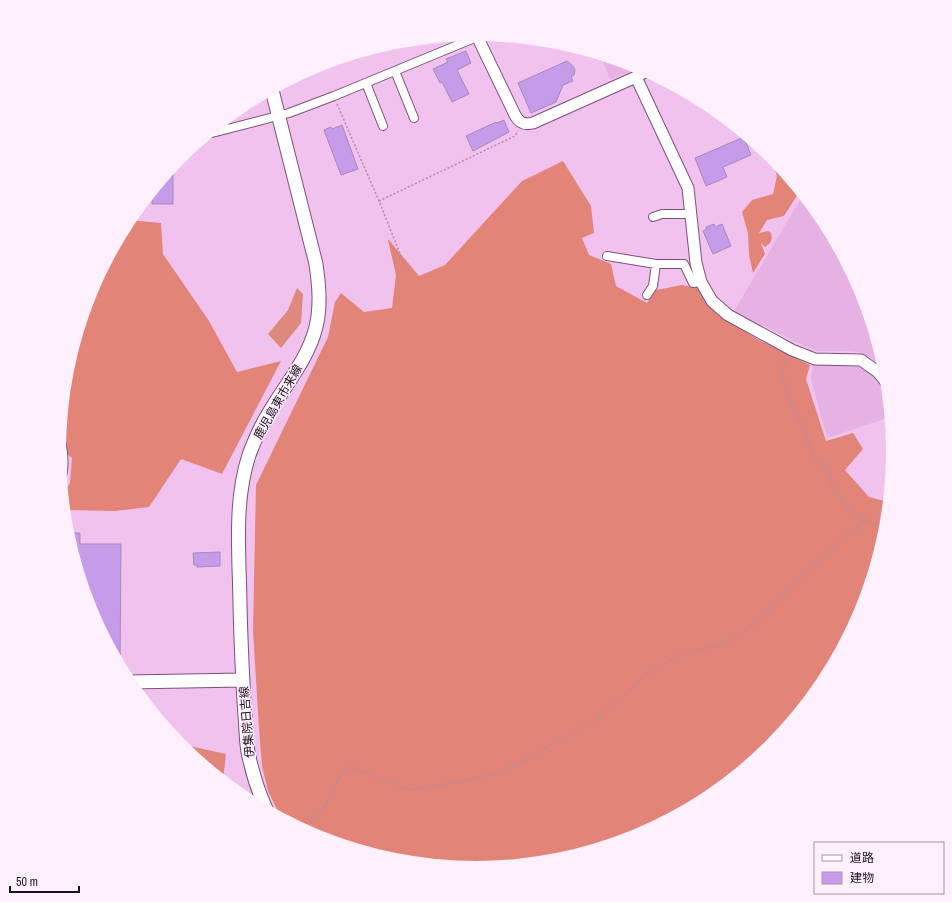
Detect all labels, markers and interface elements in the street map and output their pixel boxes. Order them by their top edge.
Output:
street label: 鹿児島東市来線 [250,362,306,442]
street label: 伊集院日吉線 [236,685,258,759]
legend [814,842,944,894]
text: 道路 [850,850,874,866]
scale bar [10,868,79,894]
text: 建物 [850,870,874,886]
text: 50 m [16,874,38,890]

